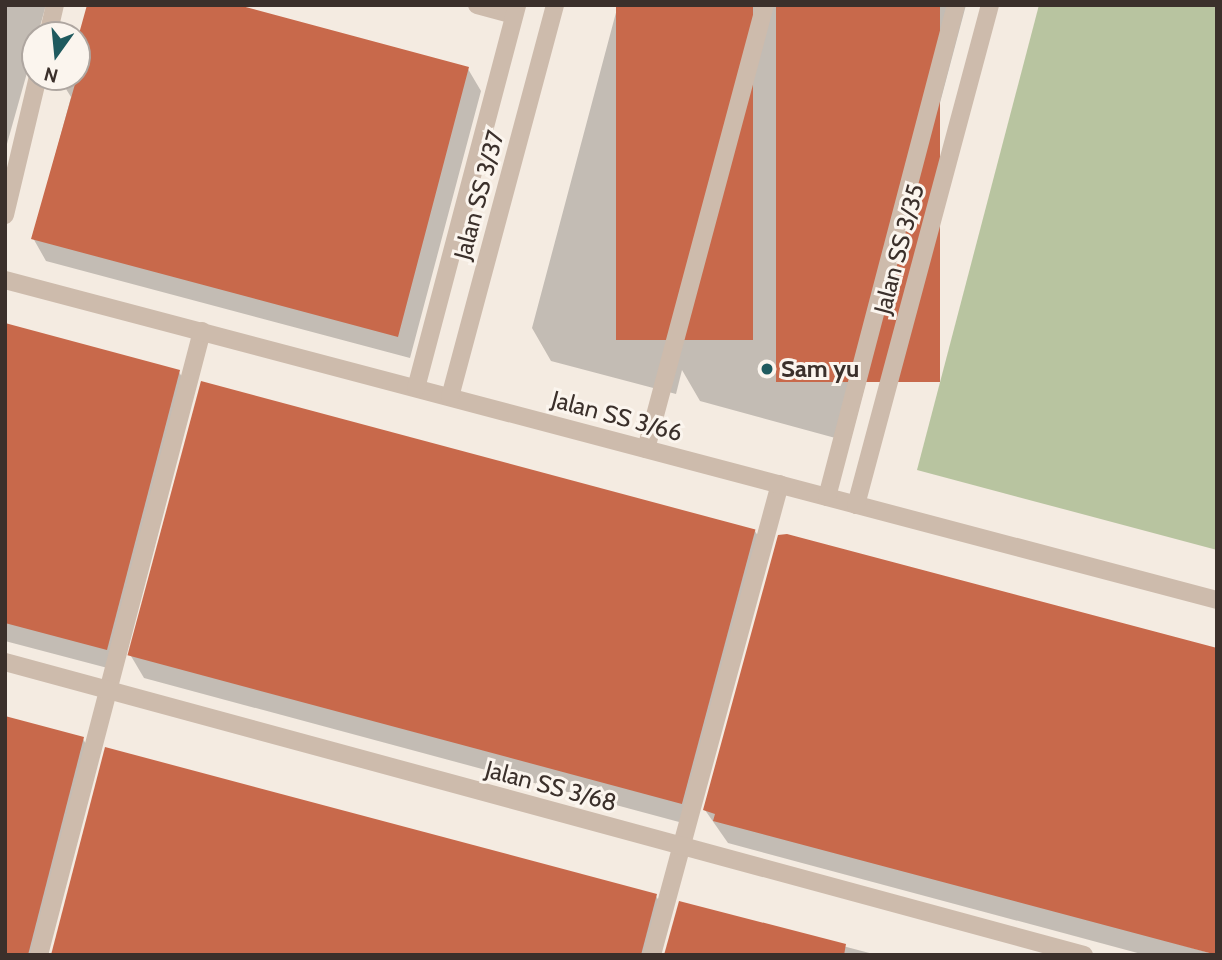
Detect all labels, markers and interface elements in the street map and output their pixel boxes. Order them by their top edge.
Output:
north arrow [21,21,91,91]
text: N [41,62,60,88]
street label: Jalan SS 3/37 [448,127,510,263]
street label: Jalan SS 3/35 [868,181,930,317]
place label: Sam yu [781,355,859,383]
marker: Sam yu [759,361,775,377]
street label: Jalan SS 3/66 [548,385,686,447]
street label: Jalan SS 3/68 [482,755,620,817]

